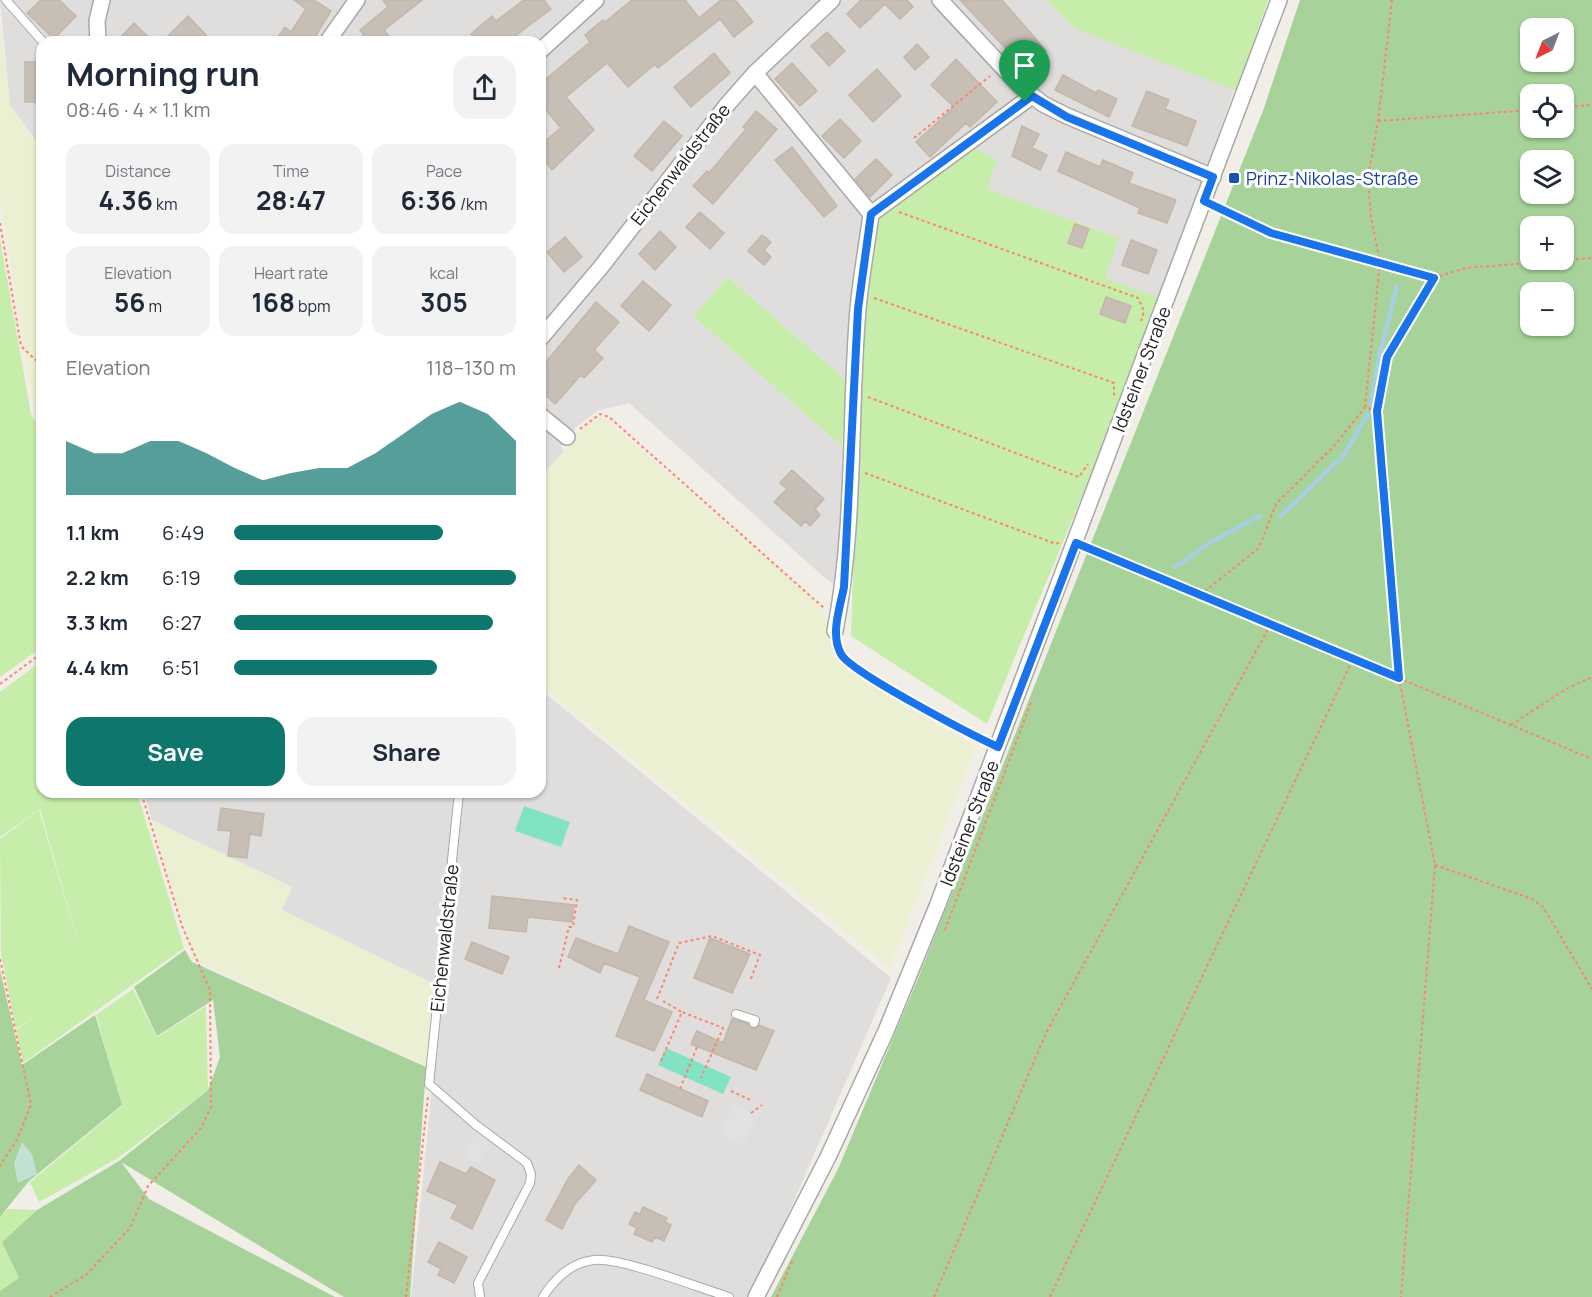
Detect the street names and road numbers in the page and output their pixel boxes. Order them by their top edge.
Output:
street label: Eichenwaldstraße [625,98,735,230]
street label: Idsteiner Straße [1106,303,1176,435]
street label: Idsteiner Straße [934,757,1004,889]
street label: Eichenwaldstraße [424,863,464,1013]

